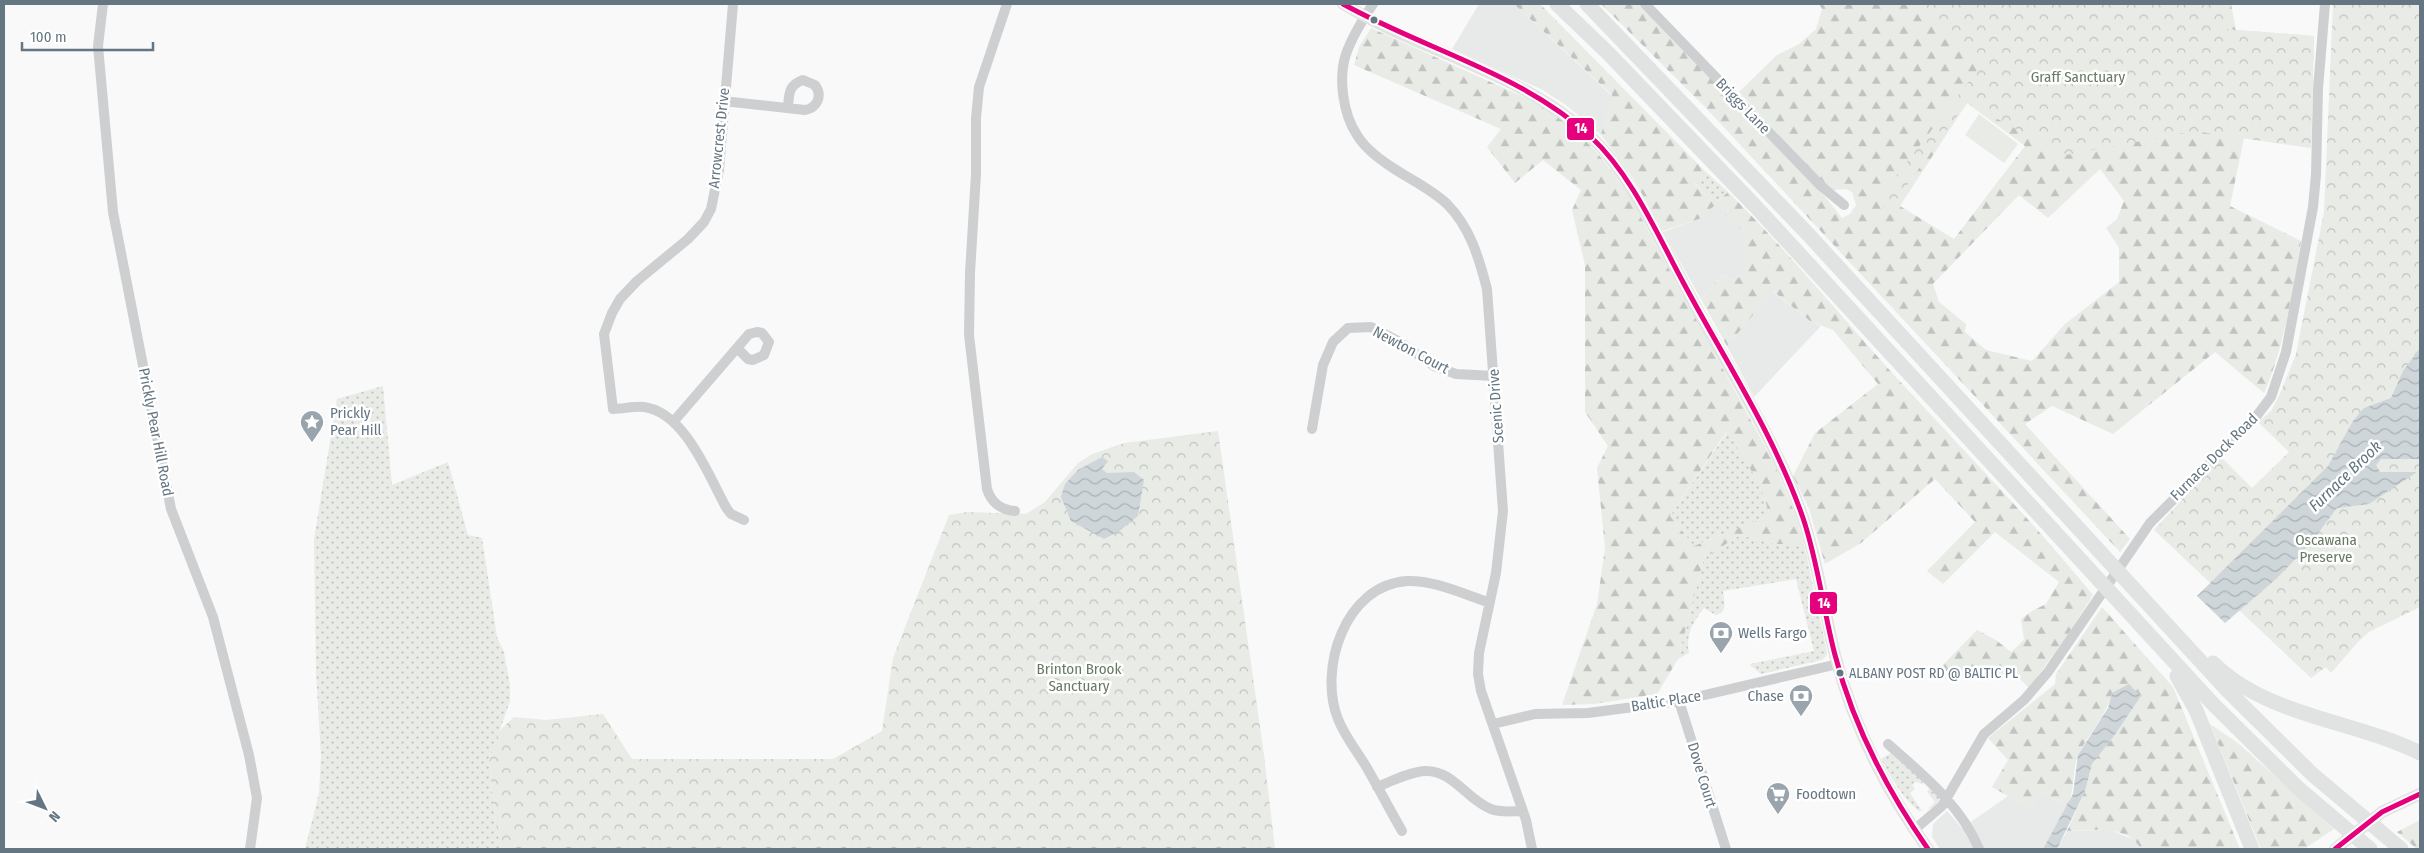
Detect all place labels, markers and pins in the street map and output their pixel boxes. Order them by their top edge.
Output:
unlabelled marker [1369,15,1379,25]
place label: Prickly Pear Hill [330,404,382,439]
place icon: Prickly Pear Hill [299,409,325,443]
bank icon: Wells Fargo [1708,620,1734,654]
place label: Wells Fargo [1738,624,1807,642]
place label: ALBANY POST RD @ BALTIC PL [1849,665,2018,682]
marker: ALBANY POST RD @ BALTIC PL [1835,668,1845,678]
bank icon: Chase [1788,683,1814,717]
place label: Chase [1748,687,1784,705]
supermarket icon: Foodtown [1765,781,1791,815]
place label: Foodtown [1796,785,1856,803]

